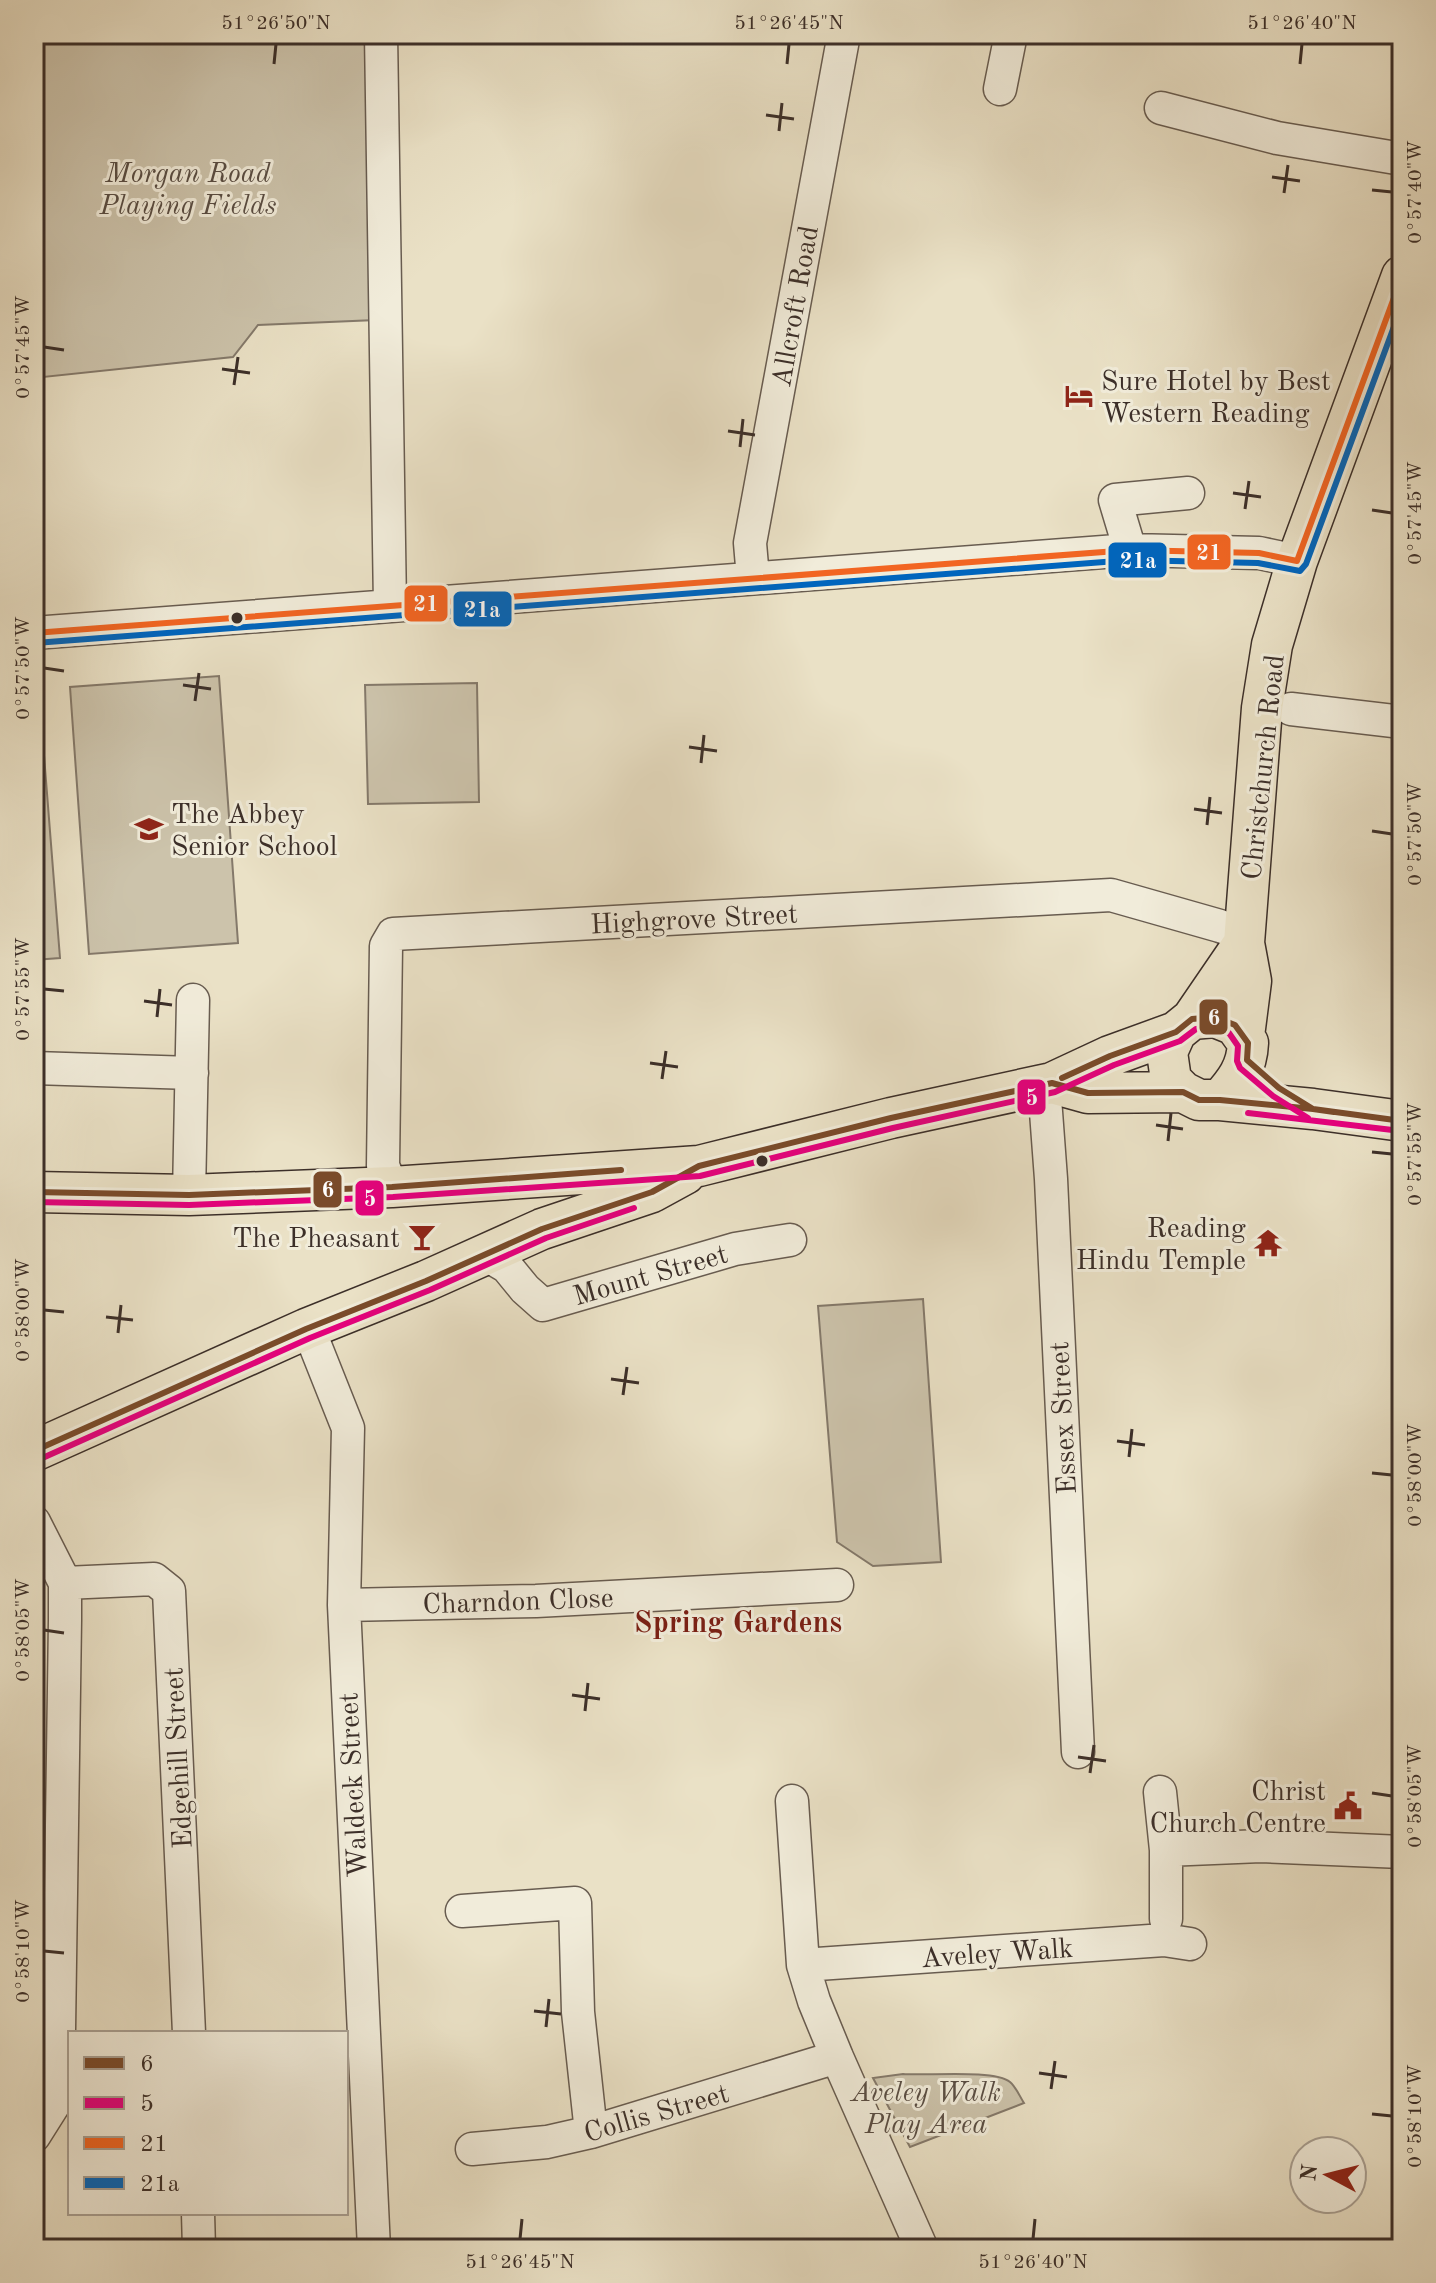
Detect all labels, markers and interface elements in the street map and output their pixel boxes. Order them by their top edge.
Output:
text: 51°26'50"N [221,14,331,34]
text: 51°26'45"N [734,14,844,34]
text: 51°26'40"N [1247,14,1357,34]
text: 0°57'40"W [1406,140,1426,244]
park label: Morgan Road Playing Fields [98,161,277,221]
street label: Allcroft Road [769,224,825,389]
text: 0°57'45"W [14,295,34,399]
place label: Sure Hotel by Best Western Reading [1101,369,1331,429]
hotel icon: Sure Hotel by Best Western Reading [1064,381,1094,411]
text: 0°57'45"W [1406,461,1426,565]
line badge: 21 [1186,533,1232,571]
line badge: 21a [1107,541,1168,579]
text: 21 [1196,543,1222,565]
text: 21a [1120,551,1156,573]
line badge: 21 [403,584,449,623]
line badge: 21a [452,590,513,628]
text: 21 [413,594,439,616]
text: 21a [464,600,500,622]
unlabelled marker [229,610,245,626]
text: 0°57'50"W [14,616,34,720]
street label: Christchurch Road [1239,653,1291,881]
text: 0°57'50"W [1406,782,1426,886]
place label: The Abbey Senior School [171,802,337,862]
school or university icon: The Abbey Senior School [134,814,164,844]
street label: Highgrove Street [590,902,799,940]
text: 0°57'55"W [14,937,34,1041]
line badge: 6 [1198,998,1229,1036]
text: 6 [1208,1008,1220,1030]
line badge: 5 [1016,1078,1047,1116]
text: 5 [1026,1088,1038,1110]
text: 0°57'55"W [1406,1102,1426,1206]
unlabelled marker [754,1153,770,1169]
line badge: 6 [312,1170,343,1209]
line badge: 5 [354,1179,385,1217]
text: 6 [322,1180,334,1202]
text: 5 [364,1189,376,1211]
place label: Reading Hindu Temple [1076,1216,1246,1276]
bar icon: The Pheasant [407,1222,437,1252]
place label: The Pheasant [232,1226,400,1254]
temple icon: Reading Hindu Temple [1253,1228,1283,1258]
street label: Mount Street [570,1241,731,1312]
text: 0°58'00"W [14,1258,34,1362]
street label: Essex Street [1047,1341,1083,1495]
text: 0°58'00"W [1406,1423,1426,1527]
text: 0°58'05"W [14,1578,34,1682]
street label: Charndon Close [422,1586,614,1620]
district label: Spring Gardens [634,1609,842,1639]
street label: Edgehill Street [161,1666,199,1849]
street label: Waldeck Street [336,1692,374,1878]
text: 0°58'05"W [1406,1744,1426,1848]
place label: Christ Church Centre [1149,1779,1326,1839]
public building icon: Christ Church Centre [1333,1791,1363,1821]
text: 0°58'10"W [14,1899,34,2003]
street label: Aveley Walk [920,1936,1074,1974]
legend [68,2031,348,2215]
text: 6 [140,2053,154,2077]
text: 0°58'10"W [1406,2064,1426,2168]
park label: Aveley Walk Play Area [849,2080,1001,2140]
street label: Collis Street [581,2081,733,2149]
text: 5 [140,2093,154,2117]
text: 21 [140,2133,168,2157]
north arrow [1288,2135,1368,2215]
text: N [1298,2163,1322,2182]
text: 21a [140,2173,180,2197]
text: 51°26'45"N [465,2253,575,2273]
text: 51°26'40"N [978,2253,1088,2273]

